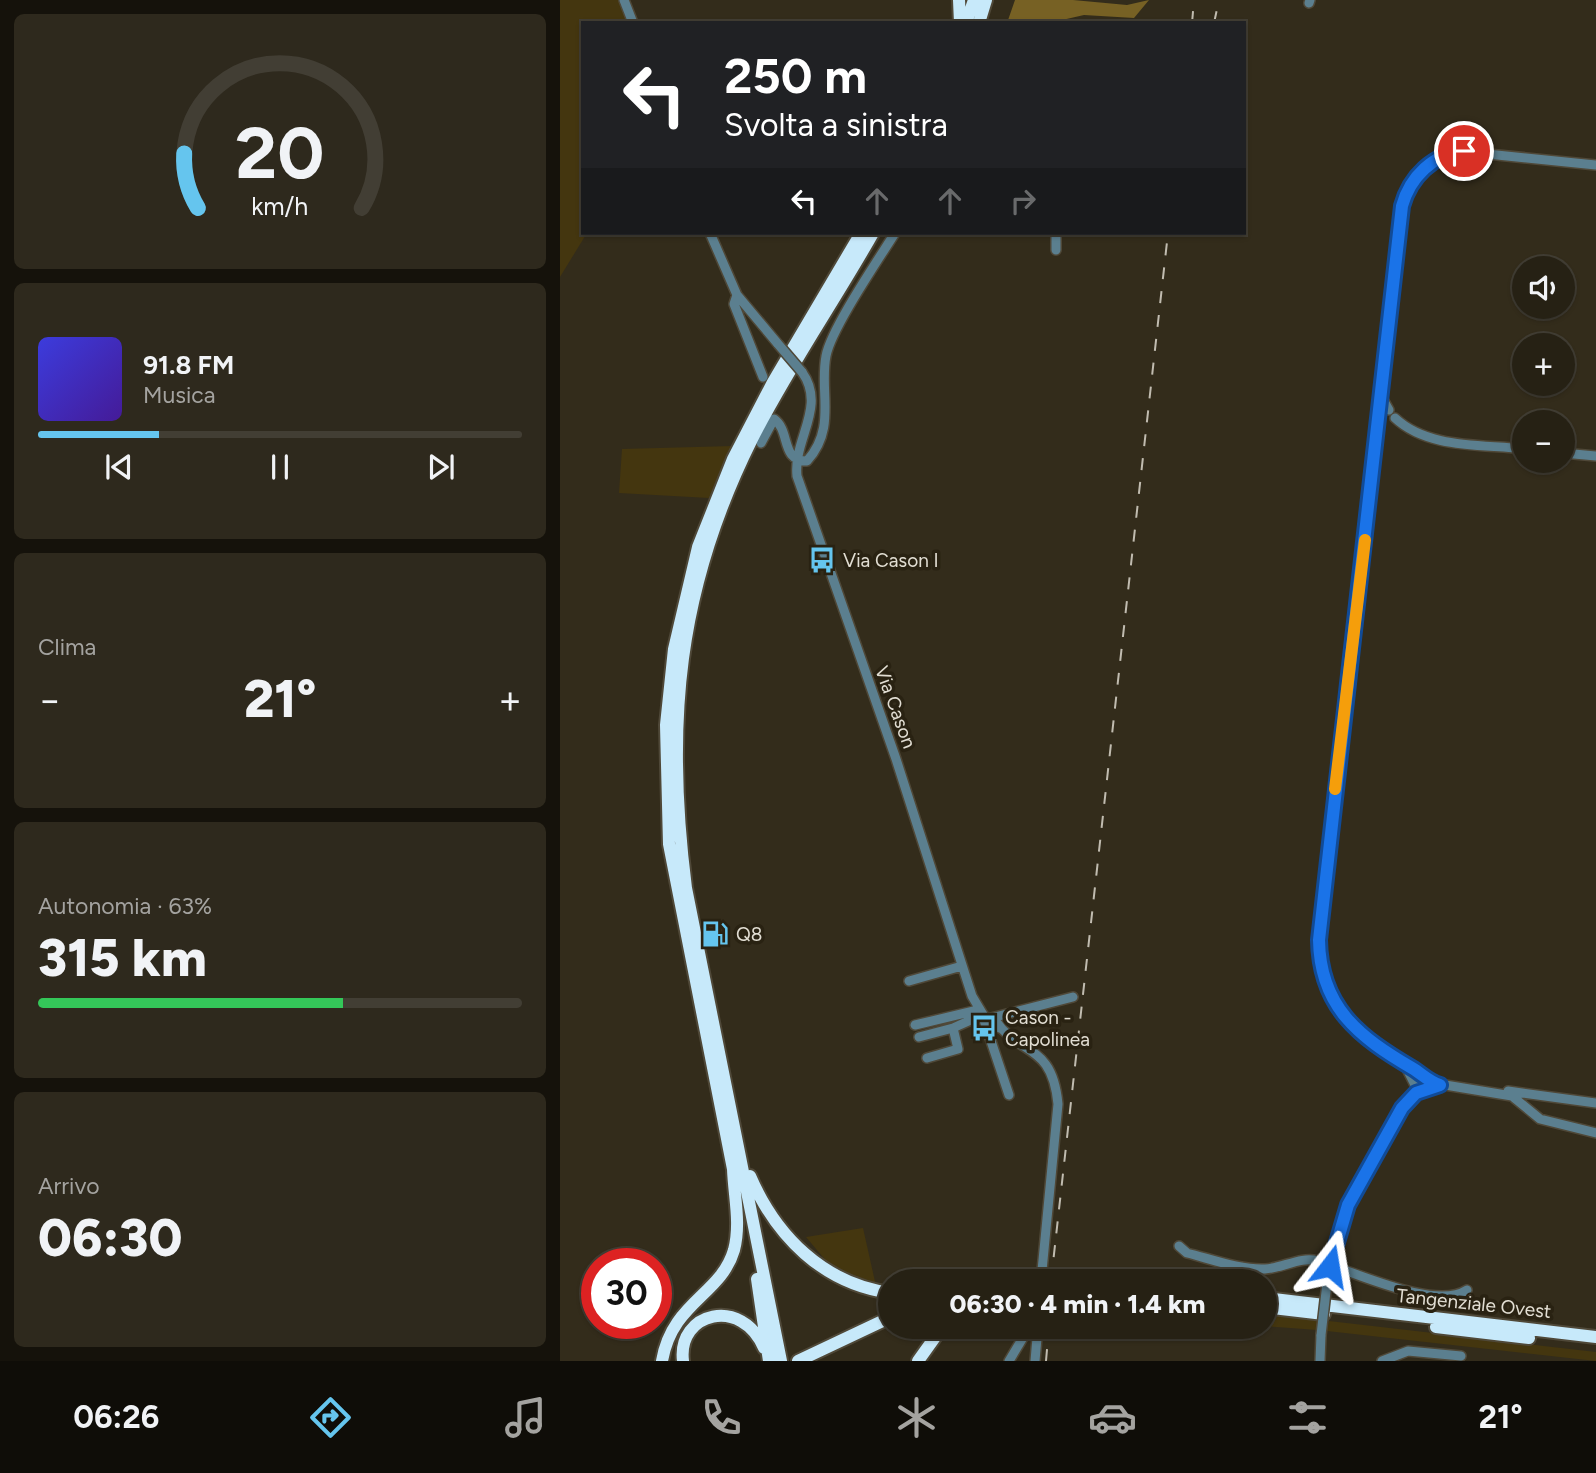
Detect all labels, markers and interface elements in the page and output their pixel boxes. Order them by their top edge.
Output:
text: 250 m [724,46,867,105]
icon: left [609,49,700,140]
text: Svolta a sinistra [724,106,948,144]
text: 20 [235,109,325,196]
pin [1434,121,1494,181]
icon: arrive [1445,132,1483,170]
icon: left [785,182,823,220]
icon: ahead [858,182,896,220]
icon: ahead [931,182,969,220]
icon: right [1004,182,1042,220]
text: km/h [251,191,309,221]
map controls [1512,256,1575,473]
button: sound [1512,256,1575,319]
button: + [1512,333,1575,396]
text: 91.8 FM [143,349,234,381]
text: Musica [143,381,216,409]
button: − [1512,410,1575,473]
icon: previous [100,448,138,486]
icon: pause [261,448,299,486]
icon: next [422,448,460,486]
bus stop icon: Via Cason I [807,545,837,575]
place label: Via Cason I [843,549,939,572]
text: Clima [38,633,96,661]
street label: Via Cason [870,663,921,751]
text: 21° [244,668,316,730]
text: − [38,677,62,723]
text: + [498,677,522,723]
text: Autonomia · 63% [38,892,212,920]
fuel station icon: Q8 [700,919,730,949]
place label: Q8 [736,923,763,946]
text: 315 km [38,927,207,989]
place label: Cason - Capolinea [1005,1006,1090,1051]
bus stop icon: Cason - Capolinea [969,1013,999,1043]
text: Arrivo [38,1172,100,1200]
text: 06:30 [38,1207,182,1269]
position arrow [1293,1229,1367,1303]
speed limit sign: 30 [581,1248,672,1339]
street label: Tangenziale Ovest [1396,1284,1552,1323]
text: 06:30 · 4 min · 1.4 km [949,1288,1206,1320]
icon: directions [306,1393,355,1442]
icon: music [501,1393,550,1442]
icon: phone [697,1393,746,1442]
icon: climate [892,1393,941,1442]
icon: car [1088,1393,1137,1442]
icon: filters [1283,1393,1332,1442]
text: 06:26 [73,1398,159,1436]
text: 21° [1479,1398,1523,1436]

